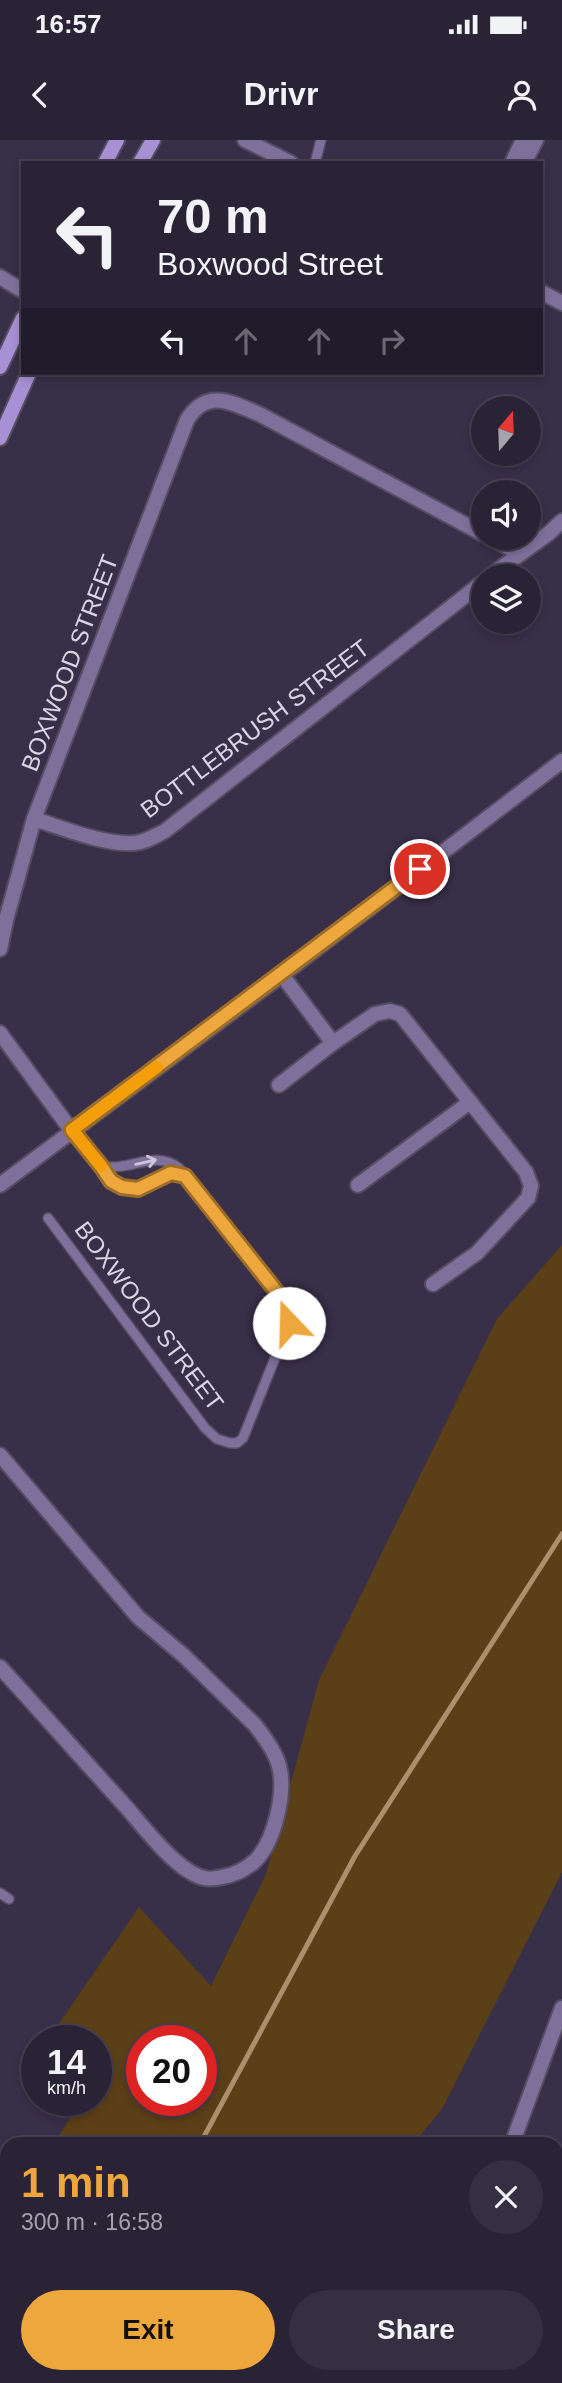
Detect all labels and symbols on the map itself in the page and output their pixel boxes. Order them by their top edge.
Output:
north arrow [471,396,541,466]
street label: BOXWOOD STREET [16,551,123,775]
street label: BOTTLEBRUSH STREET [135,634,374,823]
pin [390,839,450,899]
one-way arrow [134,1154,157,1168]
street label: BOXWOOD STREET [70,1216,229,1416]
position arrow [252,1286,326,1360]
speed limit sign: 20 [126,2025,217,2116]

